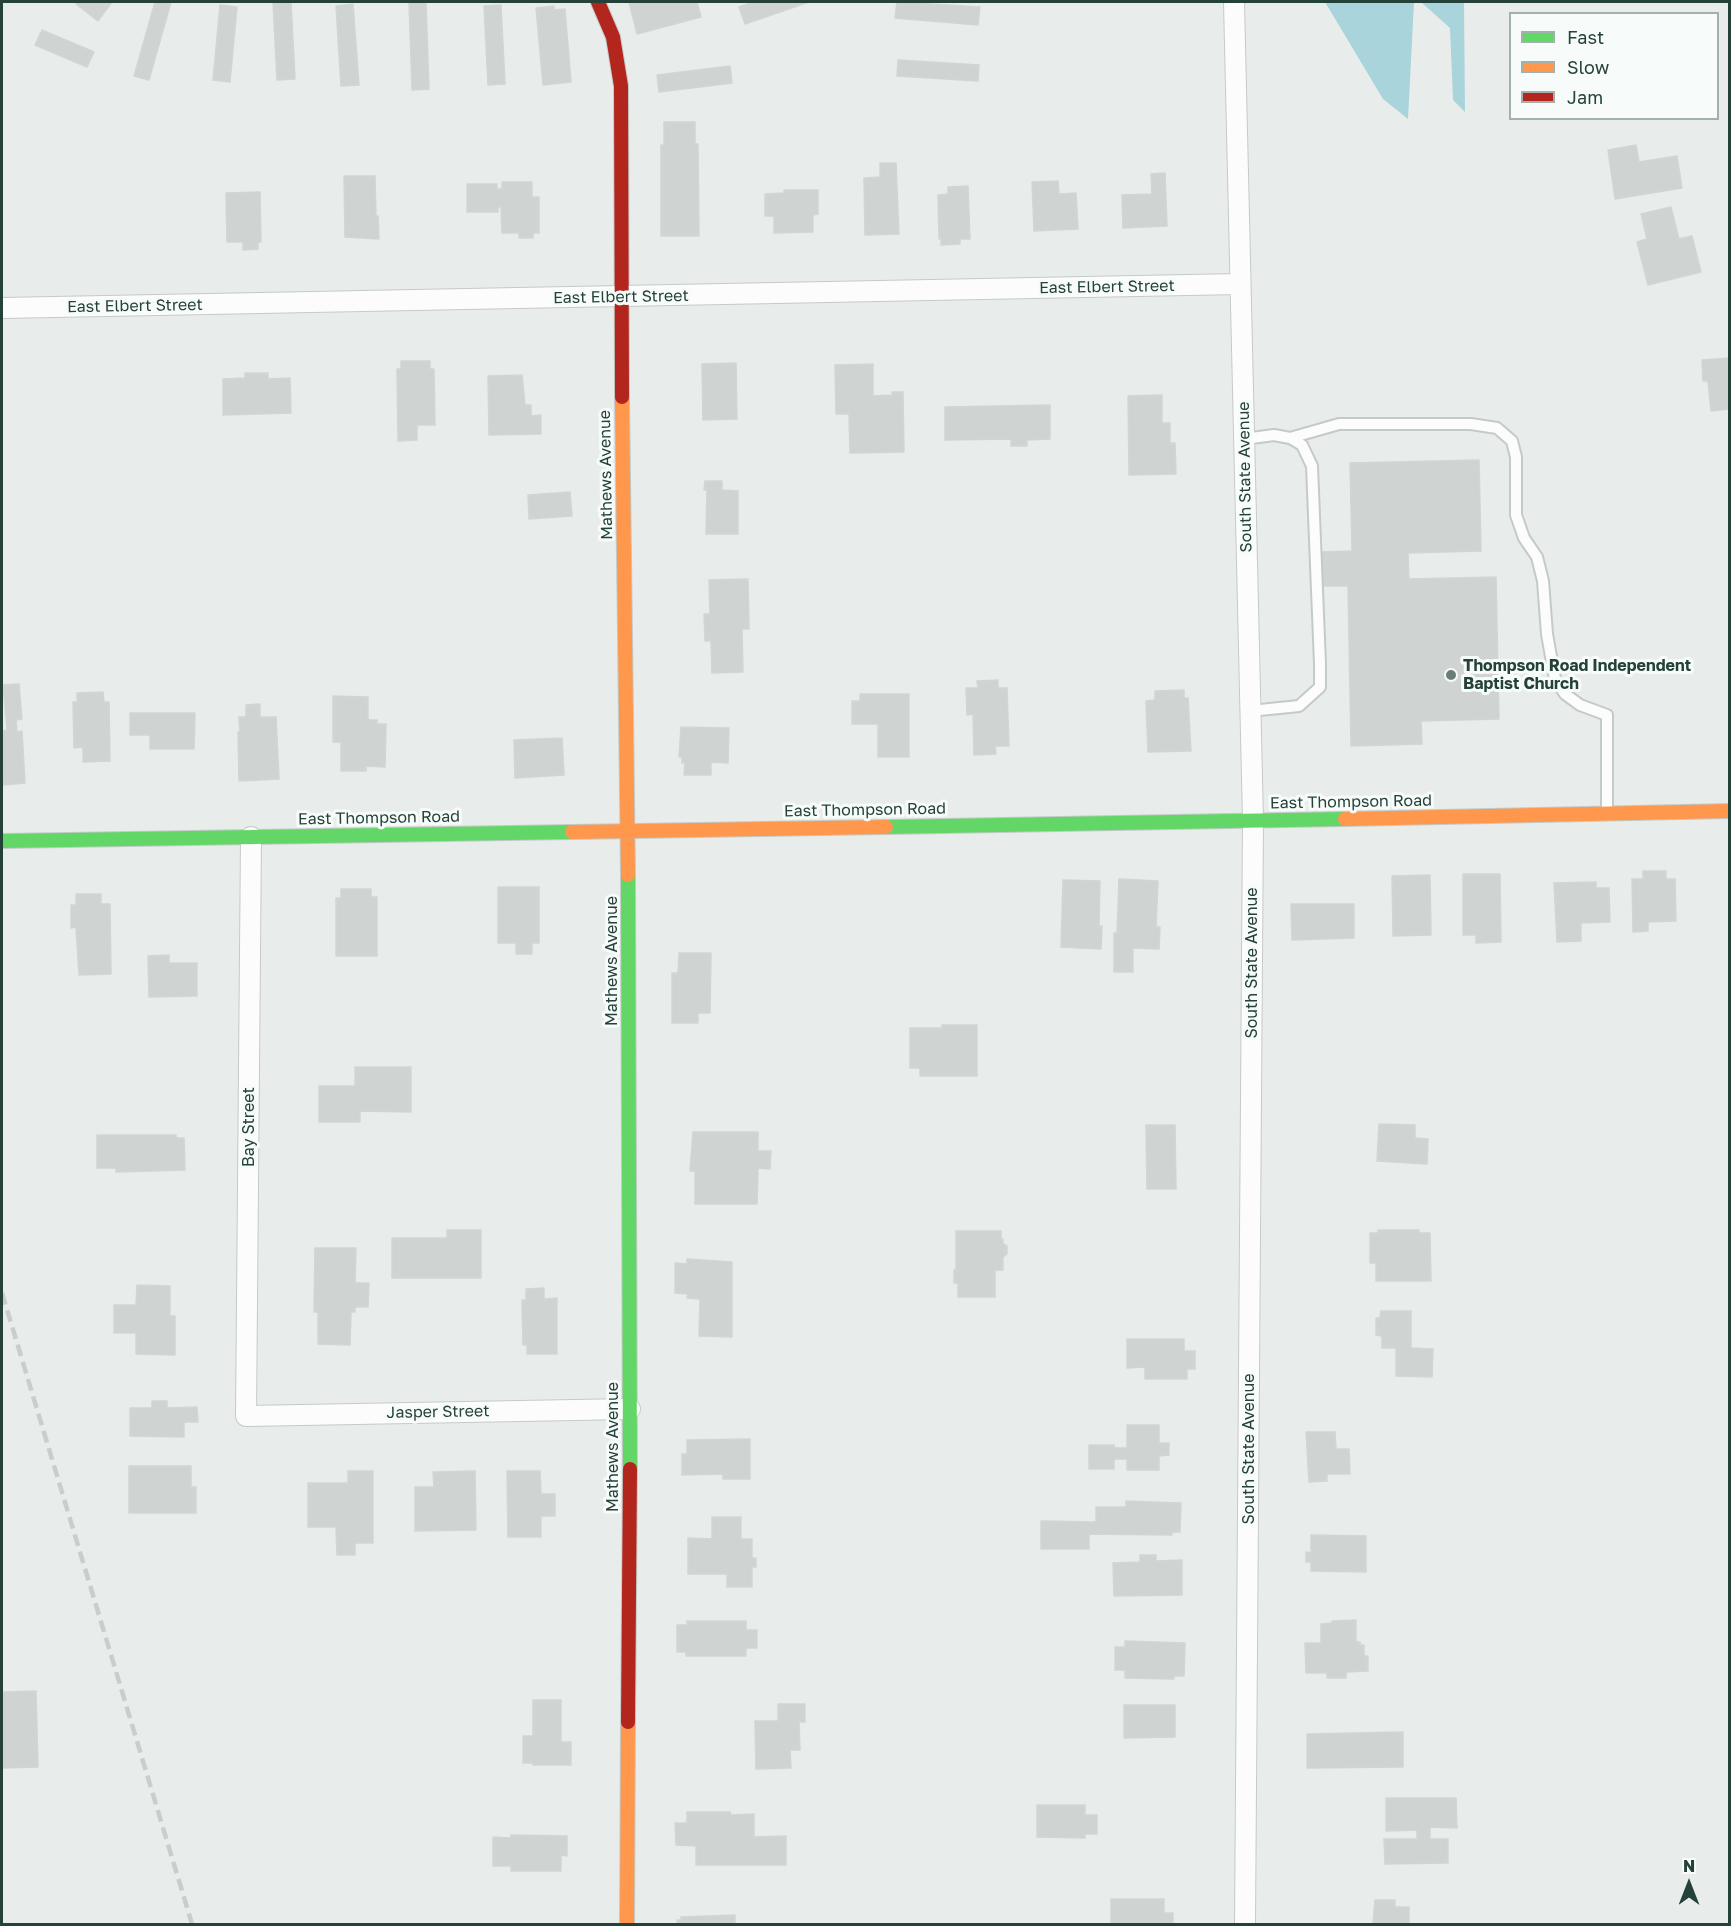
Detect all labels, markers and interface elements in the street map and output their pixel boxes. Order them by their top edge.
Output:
legend [1509,12,1719,120]
text: Fast [1567,26,1604,48]
text: Slow [1567,56,1609,78]
text: Jam [1567,86,1603,108]
street label: East Elbert Street [1039,276,1175,298]
street label: East Elbert Street [553,286,689,308]
street label: East Elbert Street [67,295,203,317]
street label: South State Avenue [1234,401,1256,553]
street label: Mathews Avenue [595,410,617,540]
place label: Thompson Road Independent Baptist Church [1463,656,1691,694]
marker: Thompson Road Independent Baptist Church [1444,668,1458,682]
street label: East Thompson Road [1270,791,1432,813]
street label: East Thompson Road [784,799,946,821]
street label: East Thompson Road [298,807,460,829]
street label: South State Avenue [1242,887,1262,1039]
street label: Mathews Avenue [602,896,622,1026]
street label: Bay Street [239,1087,259,1167]
street label: South State Avenue [1239,1373,1259,1525]
street label: Mathews Avenue [603,1382,623,1512]
street label: Jasper Street [386,1402,490,1422]
north arrow [1659,1854,1719,1914]
text: N [1683,1856,1695,1876]

